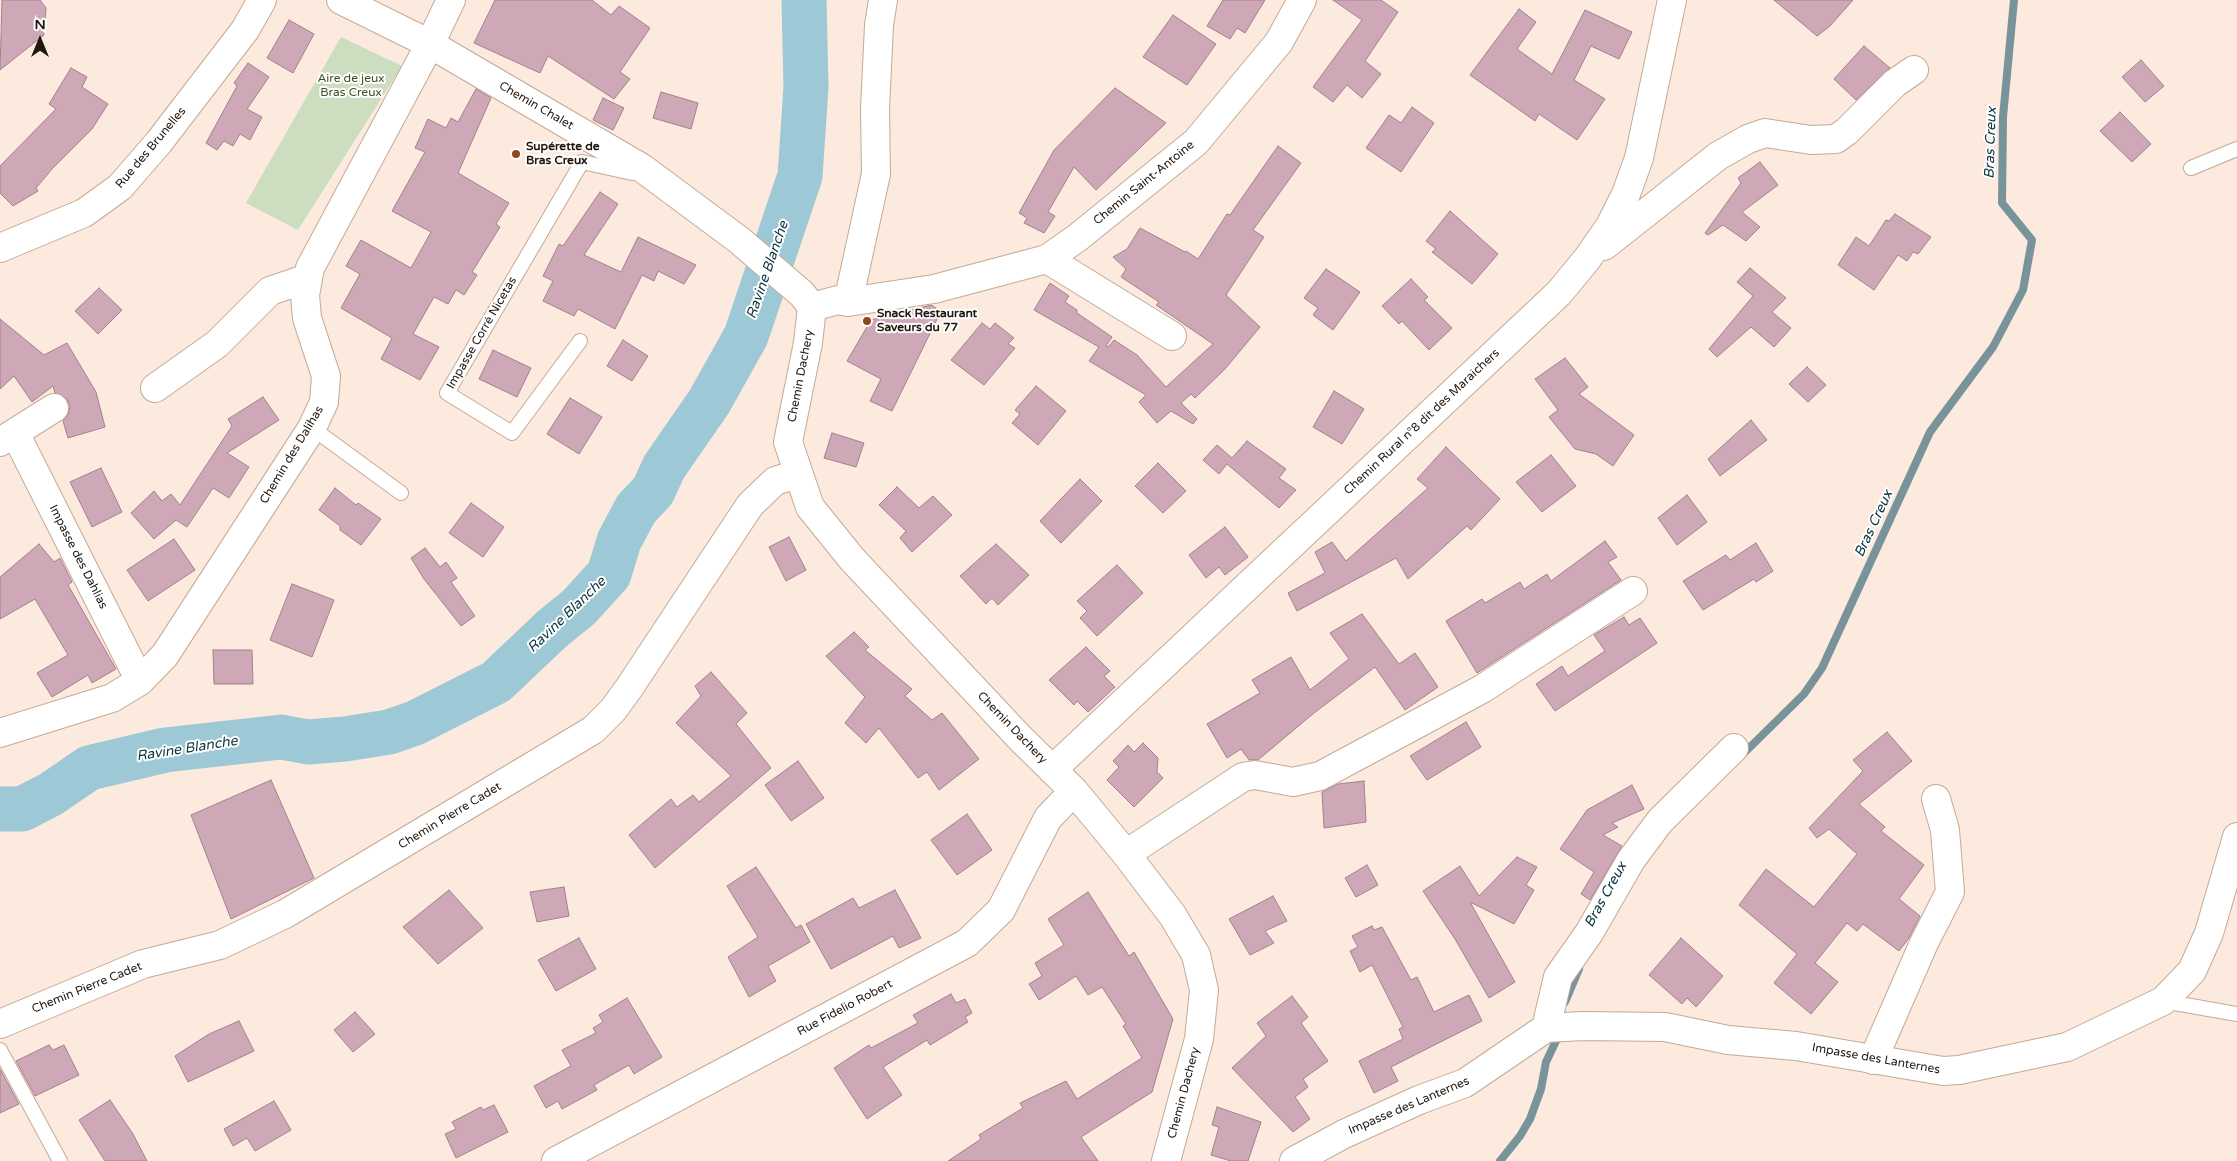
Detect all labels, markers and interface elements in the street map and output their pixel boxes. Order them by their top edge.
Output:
north arrow [15,15,65,65]
text: N [34,16,46,33]
park label: Aire de jeux Bras Creux [317,72,385,100]
street label: Chemin Chalet [496,79,576,133]
street label: Rue des Brunelles [113,104,189,192]
water label: Bras Creux [1981,107,2001,179]
street label: Chemin Saint-Antoine [1091,138,1197,228]
place label: Supérette de Bras Creux [526,140,600,168]
marker: Supérette de Bras Creux [510,148,522,160]
water label: Ravine Blanche [743,219,793,321]
street label: Impasse Corré Nicetas [444,274,520,392]
place label: Snack Restaurant Saveurs du 77 [877,307,977,335]
marker: Snack Restaurant Saveurs du 77 [861,315,873,327]
street label: Chemin Dachery [785,328,817,424]
street label: Chemin Rural n°8 dit des Maraichers [1341,346,1503,498]
street label: Chemin des Dalihas [257,403,327,507]
water label: Bras Creux [1851,488,1897,560]
street label: Impasse des Dahlias [46,503,110,611]
water label: Ravine Blanche [524,573,610,657]
street label: Chemin Dachery [974,689,1050,767]
water label: Ravine Blanche [135,733,239,765]
street label: Chemin Pierre Cadet [396,780,504,852]
water label: Bras Creux [1581,860,1631,930]
street label: Chemin Pierre Cadet [30,959,144,1017]
street label: Rue Fidelio Robert [795,977,895,1039]
street label: Impasse des Lanternes [1811,1041,1941,1077]
street label: Chemin Dachery [1165,1046,1203,1140]
street label: Impasse des Lanternes [1346,1074,1472,1138]

